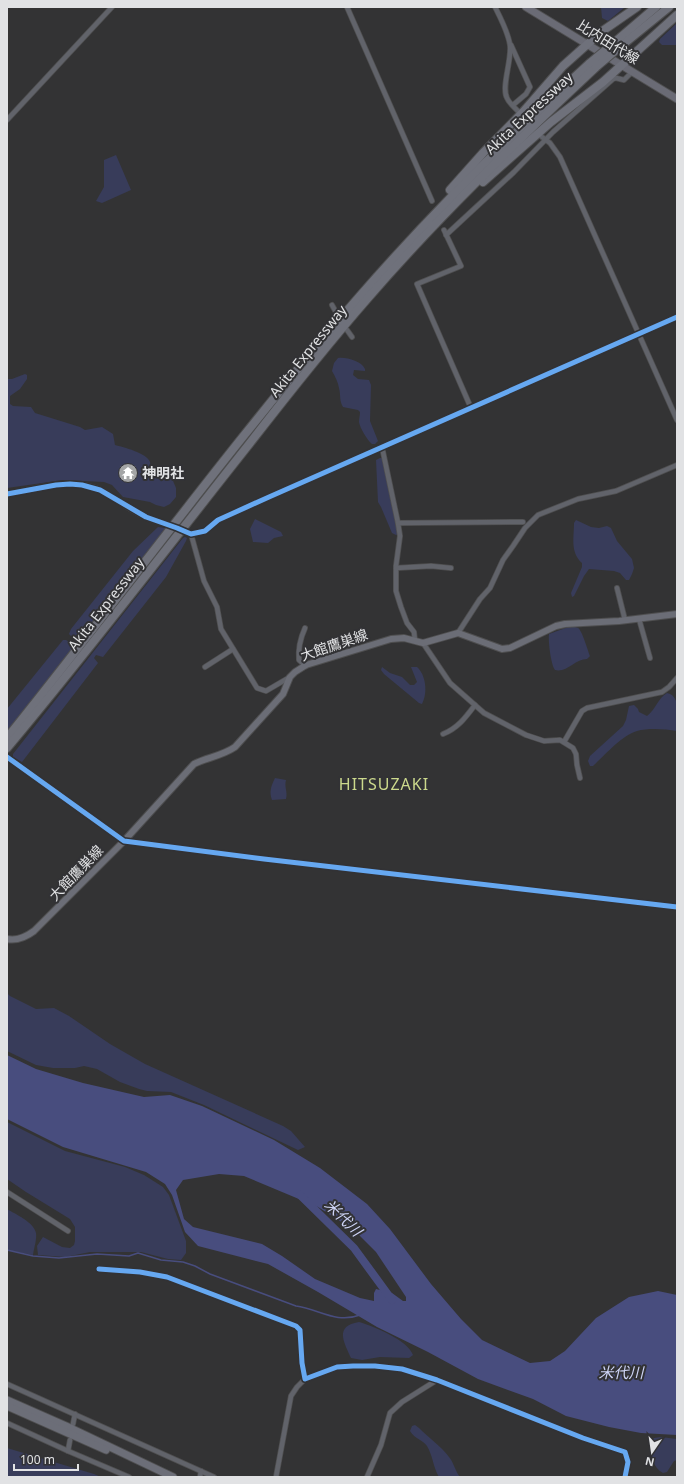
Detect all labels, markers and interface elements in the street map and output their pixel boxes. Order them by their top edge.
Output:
street label: 比内田代線 [574,15,643,68]
street label: Akita Expressway [481,67,577,158]
street label: Akita Expressway [265,300,351,401]
temple icon: 神明社 [117,462,139,484]
place label: 神明社 [142,463,184,482]
street label: Akita Expressway [63,553,148,654]
street label: 大館鷹巣線 [298,624,370,665]
district label: HITSUZAKI [339,773,429,795]
street label: 大館鷹巣線 [44,841,107,904]
water label: 米代川 [321,1194,368,1242]
water label: 米代川 [598,1362,645,1382]
north arrow [632,1432,672,1472]
scale bar [14,1446,78,1472]
text: 100 m [20,1451,55,1468]
text: N [644,1454,656,1471]

